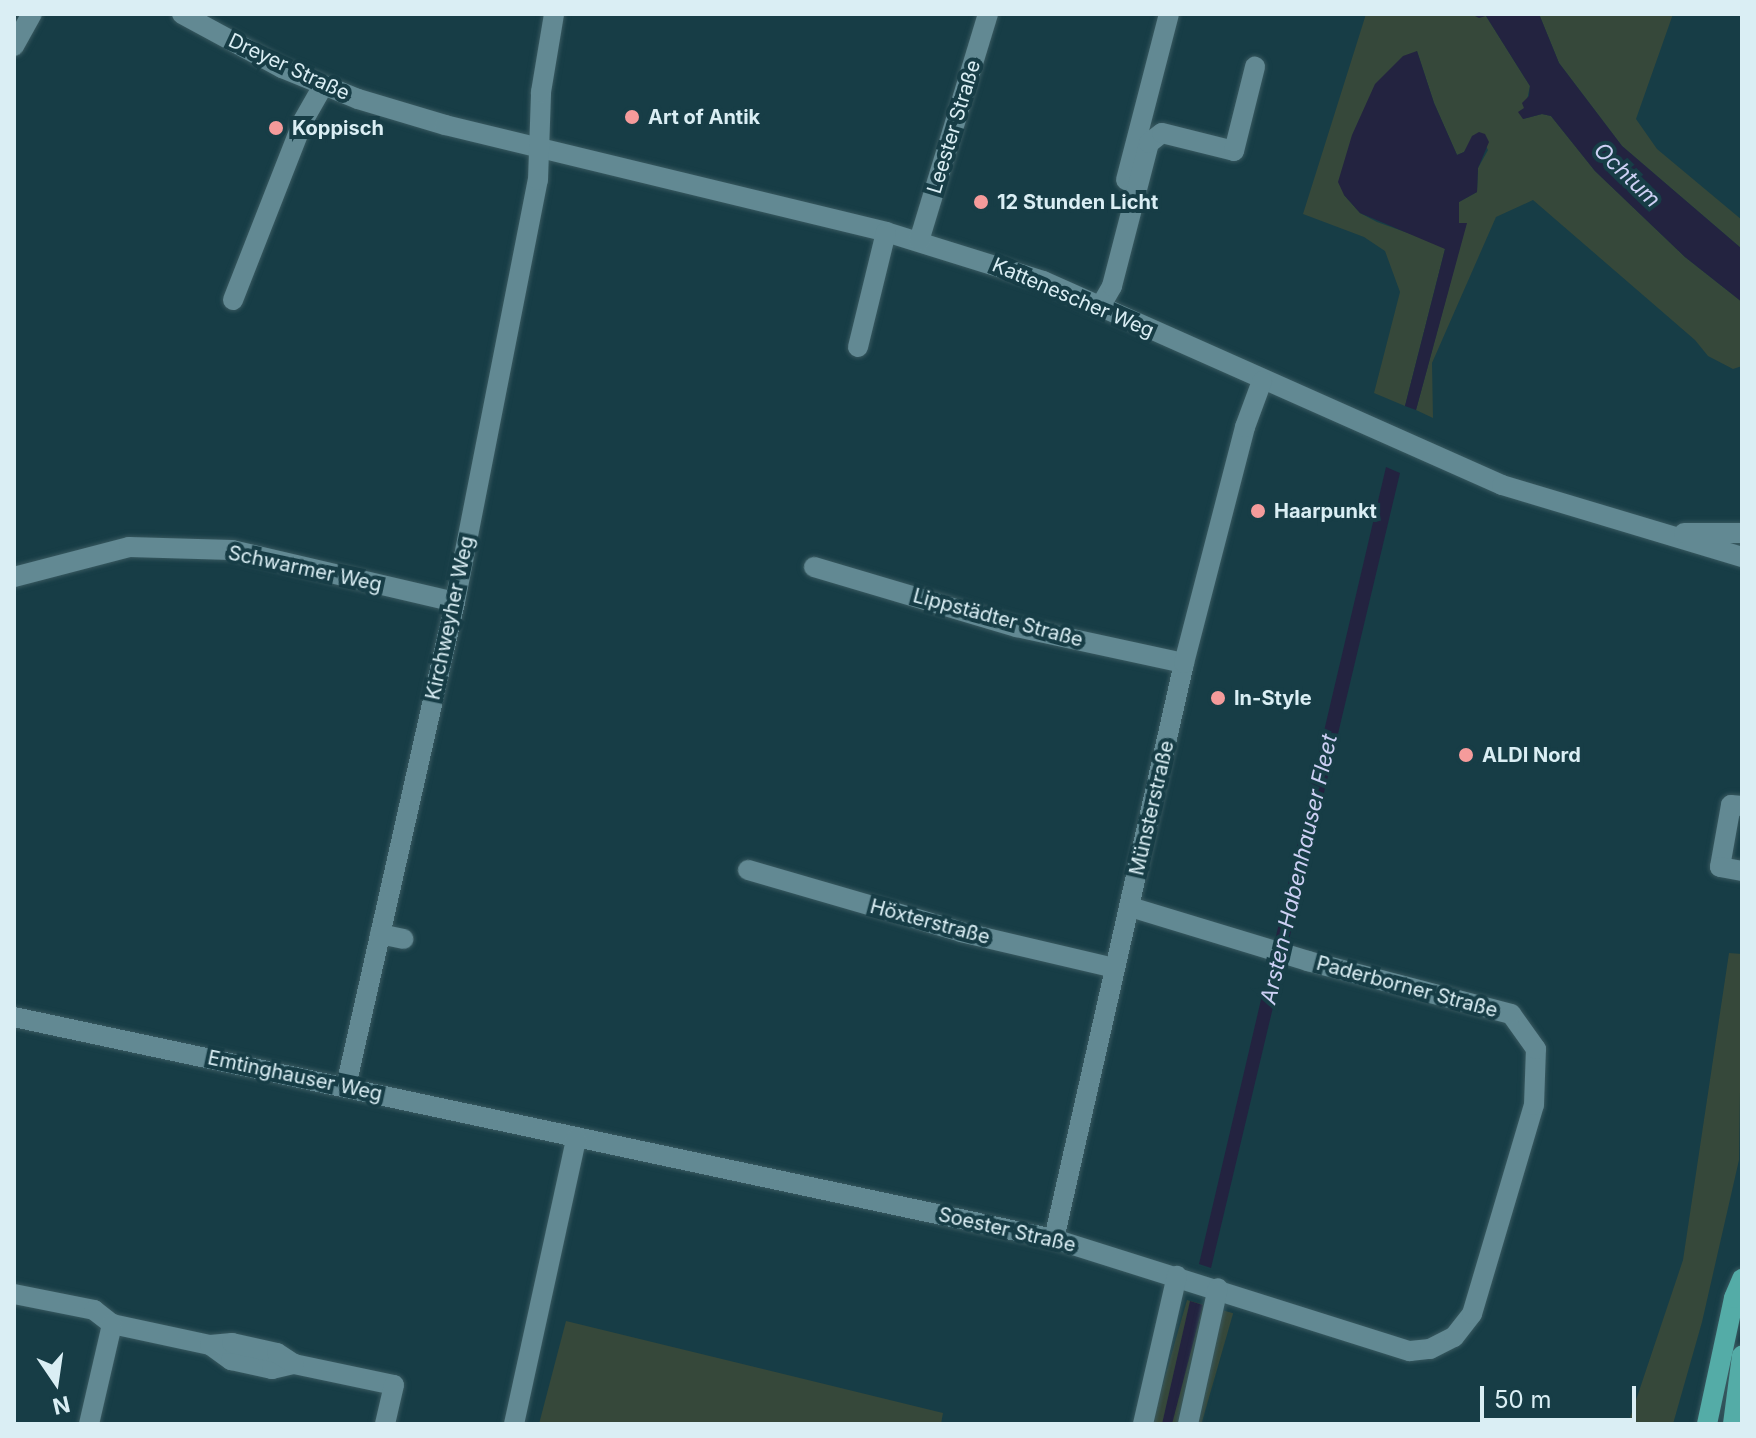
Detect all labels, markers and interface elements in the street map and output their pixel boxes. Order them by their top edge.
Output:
street label: Dreyer Straße [225,29,353,105]
street label: Leester Straße [922,57,986,197]
place label: Art of Antik [648,105,760,129]
marker: Art of Antik [623,108,641,126]
place label: Koppisch [292,116,384,140]
marker: Koppisch [267,119,285,137]
water label: Ochtum [1588,137,1666,213]
place label: 12 Stunden Licht [997,190,1158,214]
marker: 12 Stunden Licht [972,193,990,211]
street label: Kattenescher Weg [988,253,1158,343]
place label: Haarpunkt [1274,499,1377,523]
marker: Haarpunkt [1249,502,1267,520]
street label: Kirchweyher Weg [421,534,479,702]
street label: Schwarmer Weg [226,541,384,597]
street label: Lippstädter Straße [910,584,1086,652]
place label: In-Style [1234,686,1312,710]
marker: In-Style [1209,689,1227,707]
water label: Arsten-Habenhauser Fleet [1255,732,1343,1006]
street label: Münsterstraße [1125,738,1179,878]
place label: ALDI Nord [1482,743,1581,767]
marker: ALDI Nord [1457,746,1475,764]
street label: Höxterstraße [867,894,993,950]
street label: Paderborner Straße [1314,951,1500,1023]
street label: Emtinghauser Weg [206,1046,384,1106]
street label: Soester Straße [936,1203,1078,1257]
north arrow [16,1342,96,1422]
scale bar [1484,1370,1640,1420]
text: 50 m [1494,1385,1552,1414]
text: N [50,1391,72,1420]

